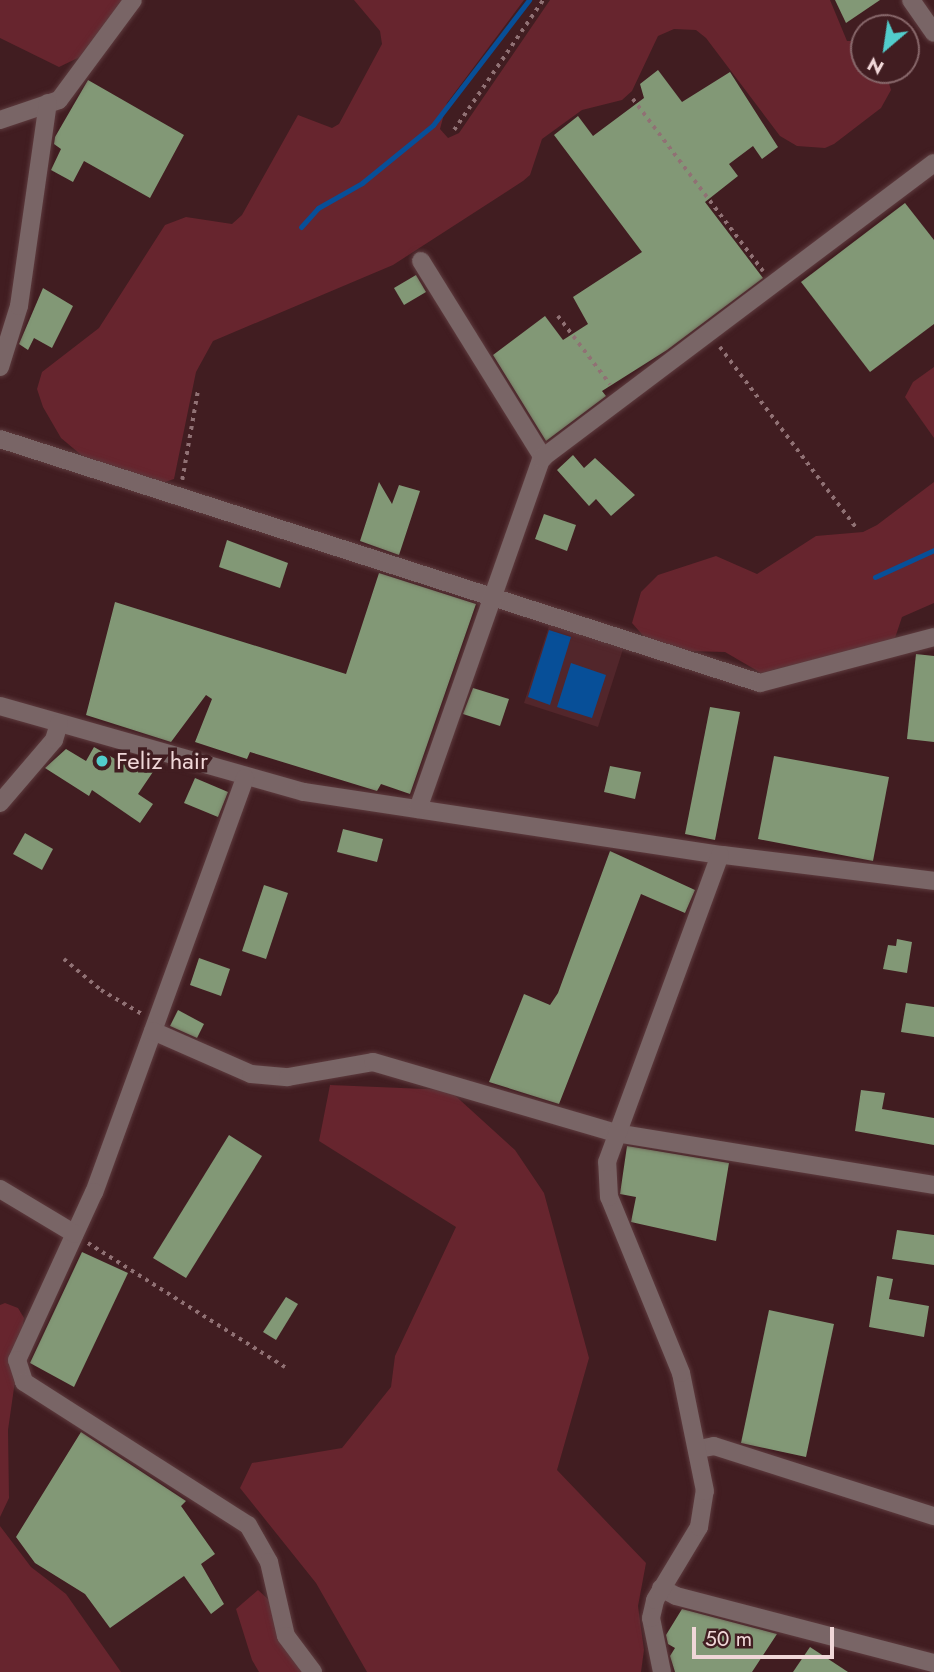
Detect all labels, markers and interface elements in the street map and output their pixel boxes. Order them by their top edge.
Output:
north arrow [850,14,920,84]
text: N [862,51,889,82]
place label: Feliz hair [116,747,208,775]
marker: Feliz hair [94,753,110,769]
scale bar [696,1612,838,1656]
text: 50 m [705,1624,752,1654]

